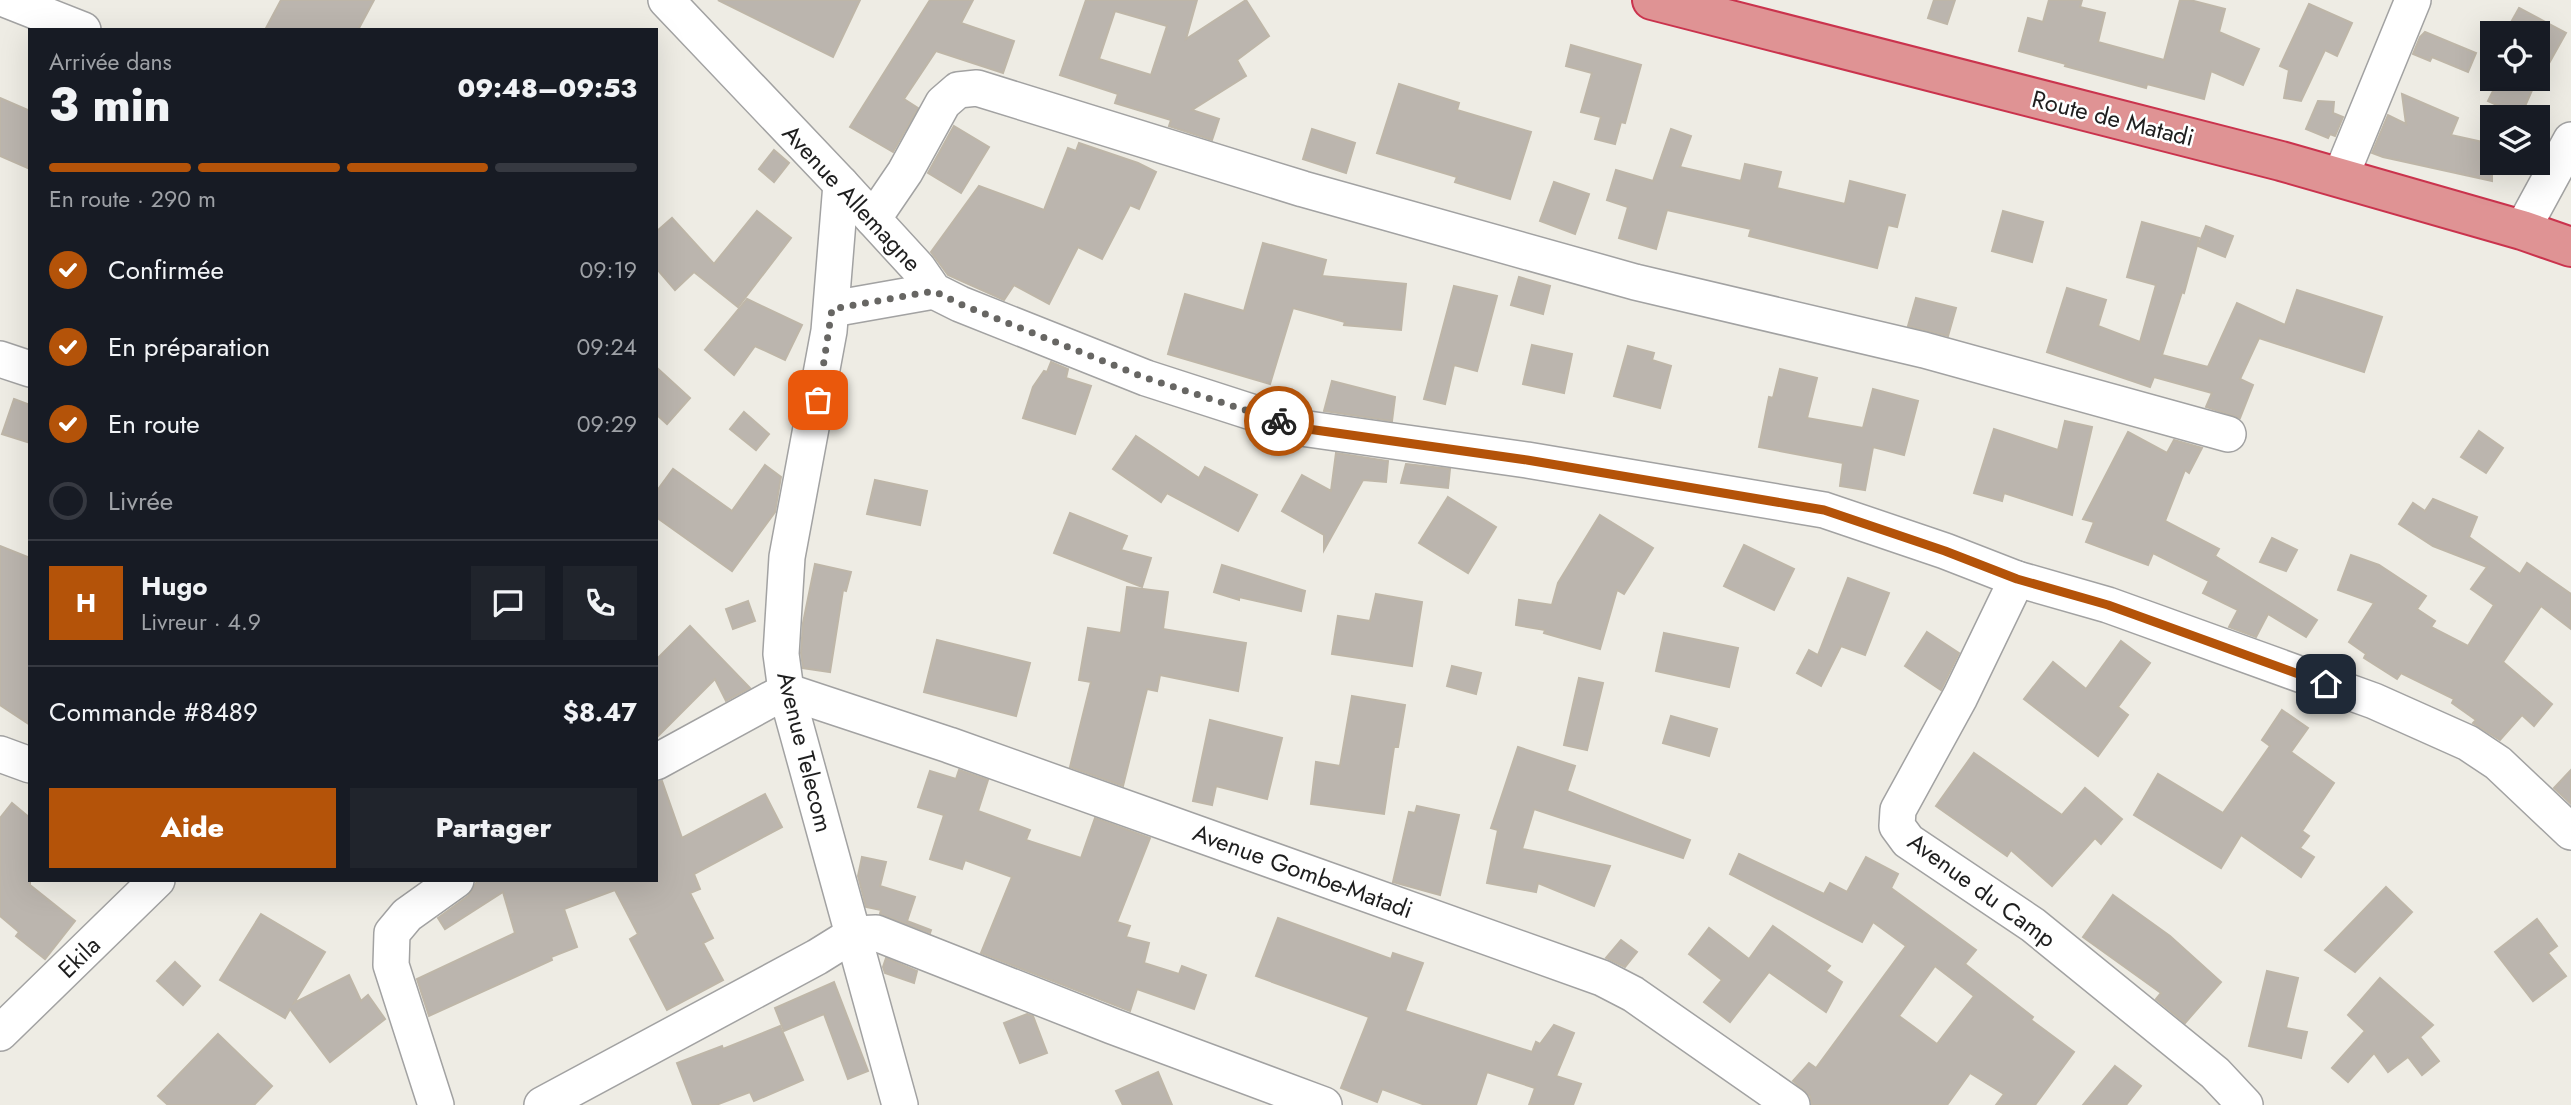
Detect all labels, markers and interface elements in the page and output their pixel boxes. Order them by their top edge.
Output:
map controls [2480,21,2550,175]
button: locate [2480,21,2550,91]
text: Arrivée dans [49,45,172,79]
text: 09:48–09:53 [457,69,637,107]
text: 3 min [49,72,171,138]
street label: Route de Matadi [2028,81,2198,155]
button: layers [2480,105,2550,175]
street label: Avenue Allemagne [774,117,930,279]
text: En route · 290 m [49,182,216,216]
icon: check [49,251,87,289]
text: Confirmée [108,251,224,289]
text: 09:19 [579,253,637,287]
icon: check [49,328,87,366]
text: En préparation [108,328,270,366]
text: 09:24 [577,330,637,364]
pin [788,370,848,430]
icon: bag [799,381,837,419]
courier [1244,386,1314,456]
icon: bike [1260,402,1298,440]
icon: check [49,405,87,443]
text: En route [108,405,200,443]
text: 09:29 [577,407,637,441]
text: Livrée [108,482,173,520]
button: chat [471,566,545,640]
button: phone [563,566,637,640]
text: Hugo [141,567,208,605]
text: H [76,584,96,622]
text: Livreur · 4.9 [141,605,261,639]
pin [2296,654,2356,714]
icon: home [2307,665,2345,703]
street label: Avenue Telecom [768,668,842,836]
text: Commande #8489 [49,693,258,731]
text: $8.47 [563,693,637,731]
button: Aide [49,788,336,868]
button: Partager [350,788,637,868]
street label: Avenue Gombe-Matadi [1188,815,1418,927]
street label: Avenue du Camp [1901,824,2063,956]
street label: Ekila [50,928,108,986]

